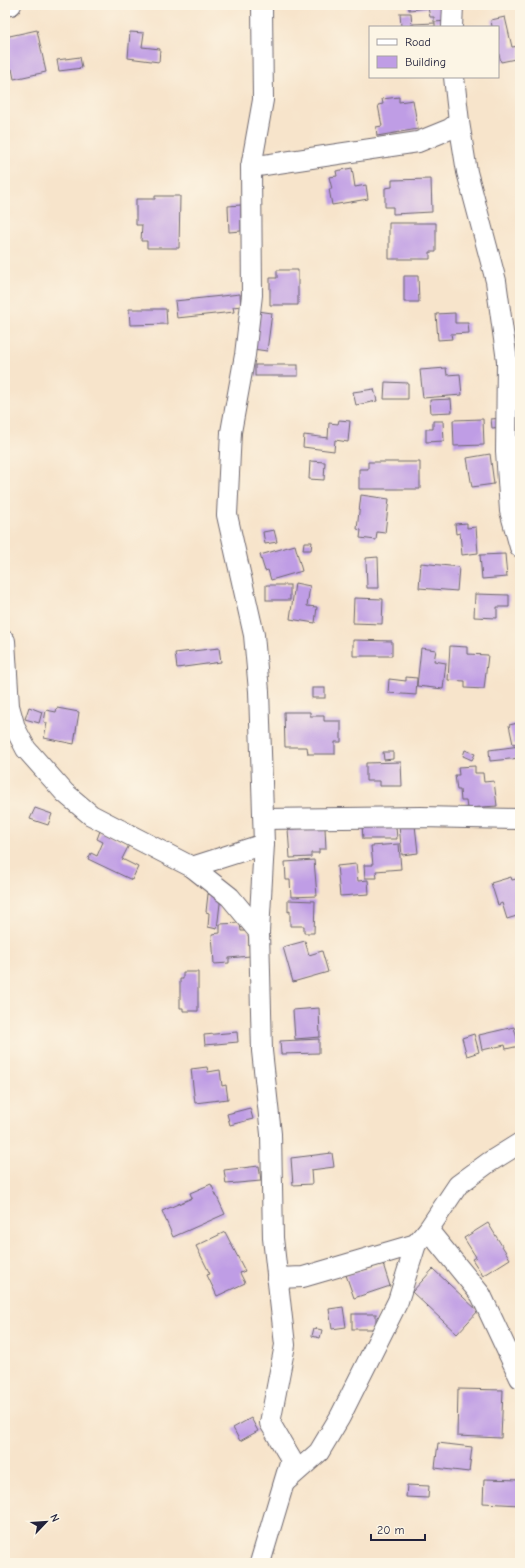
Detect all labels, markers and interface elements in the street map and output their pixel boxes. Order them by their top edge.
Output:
legend [369,26,499,78]
text: Road [405,35,431,49]
text: Building [405,55,446,69]
north arrow [26,1502,66,1542]
text: N [47,1512,62,1524]
scale bar [371,1516,425,1542]
text: 20 m [377,1523,405,1537]

